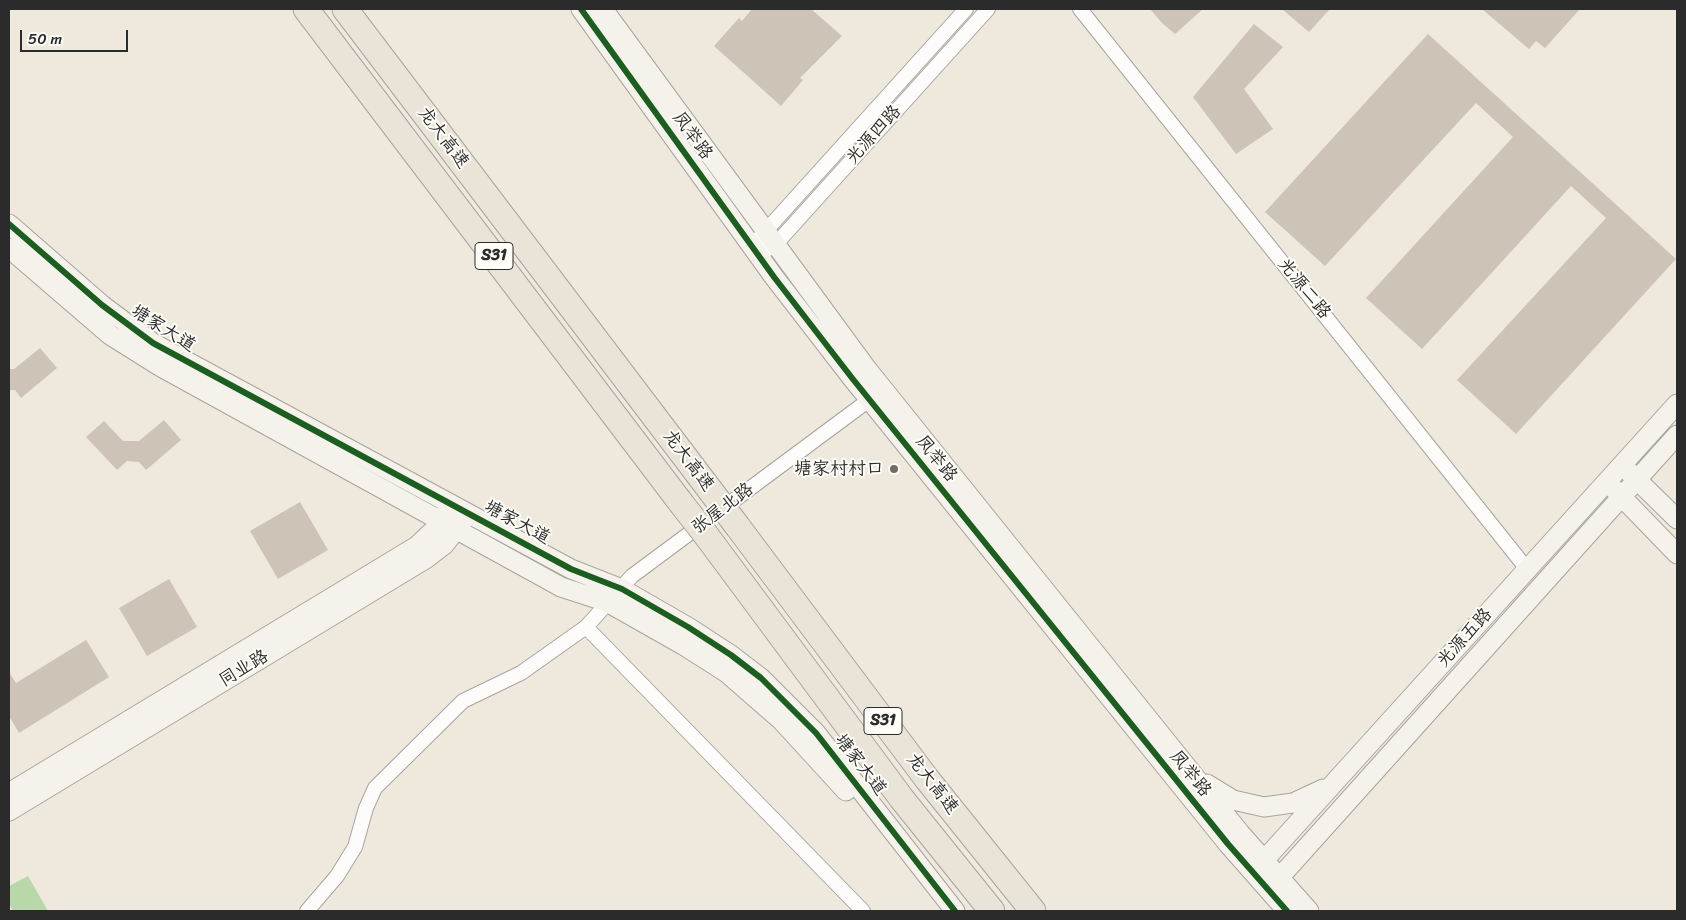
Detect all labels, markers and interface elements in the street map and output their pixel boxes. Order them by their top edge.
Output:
scale bar [22,20,130,52]
text: 50 m [28,26,62,52]
street label: 光源四路 [842,101,906,169]
street label: 龙大高速 [413,103,473,173]
street label: 凤举路 [667,108,717,164]
road number: S31 [475,242,513,270]
street label: 光源二路 [1273,254,1335,324]
street label: 塘家大道 [127,301,199,357]
street label: 龙大高速 [658,426,718,496]
street label: 凤举路 [911,431,961,487]
place label: 塘家村村口 [794,458,884,480]
marker: 塘家村村口 [888,463,900,475]
street label: 张屋北路 [688,479,758,539]
street label: 塘家大道 [480,497,554,549]
street label: 光源五路 [1433,604,1497,672]
street label: 同业路 [215,646,273,692]
road number: S31 [864,708,902,734]
street label: 塘家大道 [829,730,891,800]
street label: 凤举路 [1165,746,1215,802]
street label: 龙大高速 [901,749,963,819]

